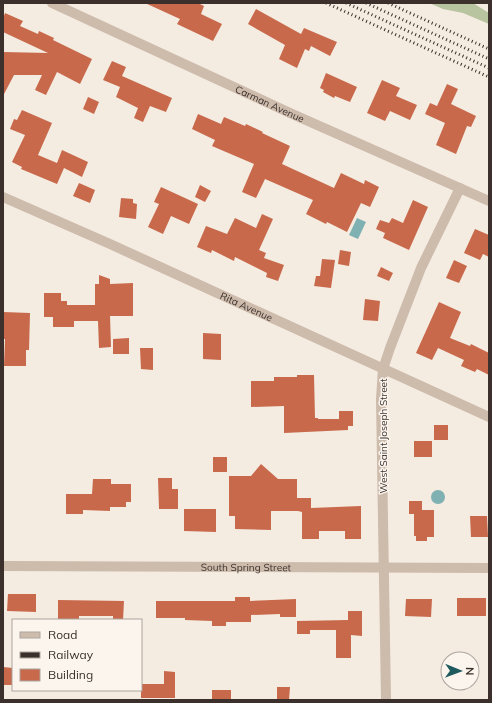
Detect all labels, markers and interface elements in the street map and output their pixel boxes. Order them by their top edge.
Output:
street label: Carman Avenue [233,83,306,125]
street label: Rita Avenue [218,289,275,324]
street label: West Saint Joseph Street [377,378,390,494]
street label: South Spring Street [201,561,292,574]
legend [12,619,142,691]
text: Road [48,627,77,642]
text: Railway [48,647,94,662]
north arrow [440,651,480,691]
text: Building [48,667,93,682]
text: N [463,667,477,675]

